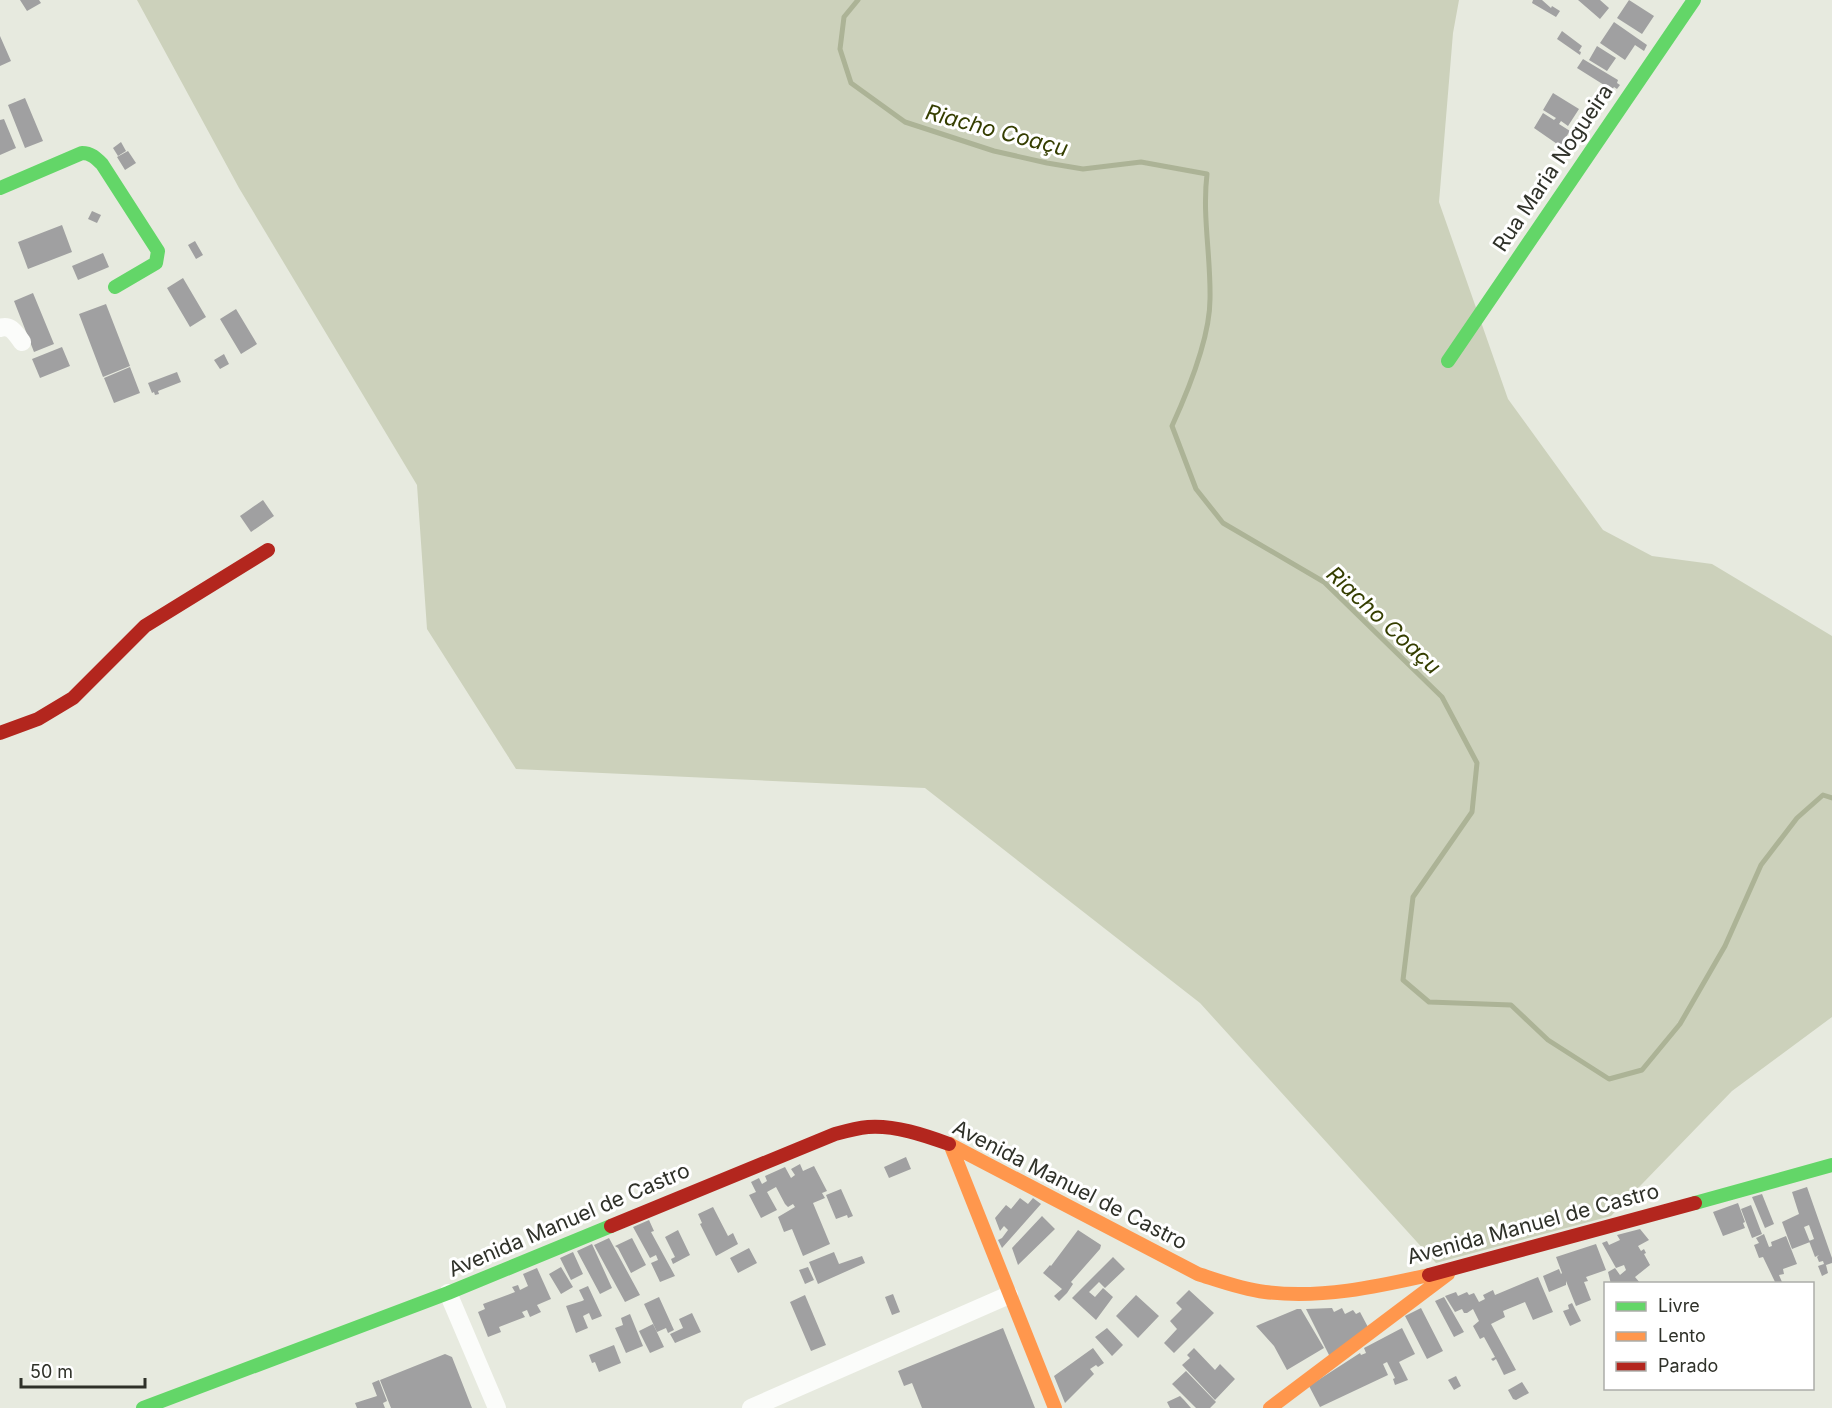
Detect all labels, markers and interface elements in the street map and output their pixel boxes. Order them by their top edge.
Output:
street label: Rua Maria Nogueira [1487,79,1618,256]
water label: Riacho Coaçu [923,99,1071,161]
water label: Riacho Coaçu [1322,561,1446,679]
street label: Avenida Manuel de Castro [949,1114,1192,1255]
street label: Avenida Manuel de Castro [444,1157,693,1282]
street label: Avenida Manuel de Castro [1404,1178,1662,1269]
legend [1604,1282,1814,1390]
text: Livre [1658,1295,1700,1316]
text: Lento [1658,1325,1706,1346]
scale bar [21,1351,146,1389]
text: Parado [1658,1355,1718,1376]
text: 50 m [30,1361,73,1382]

